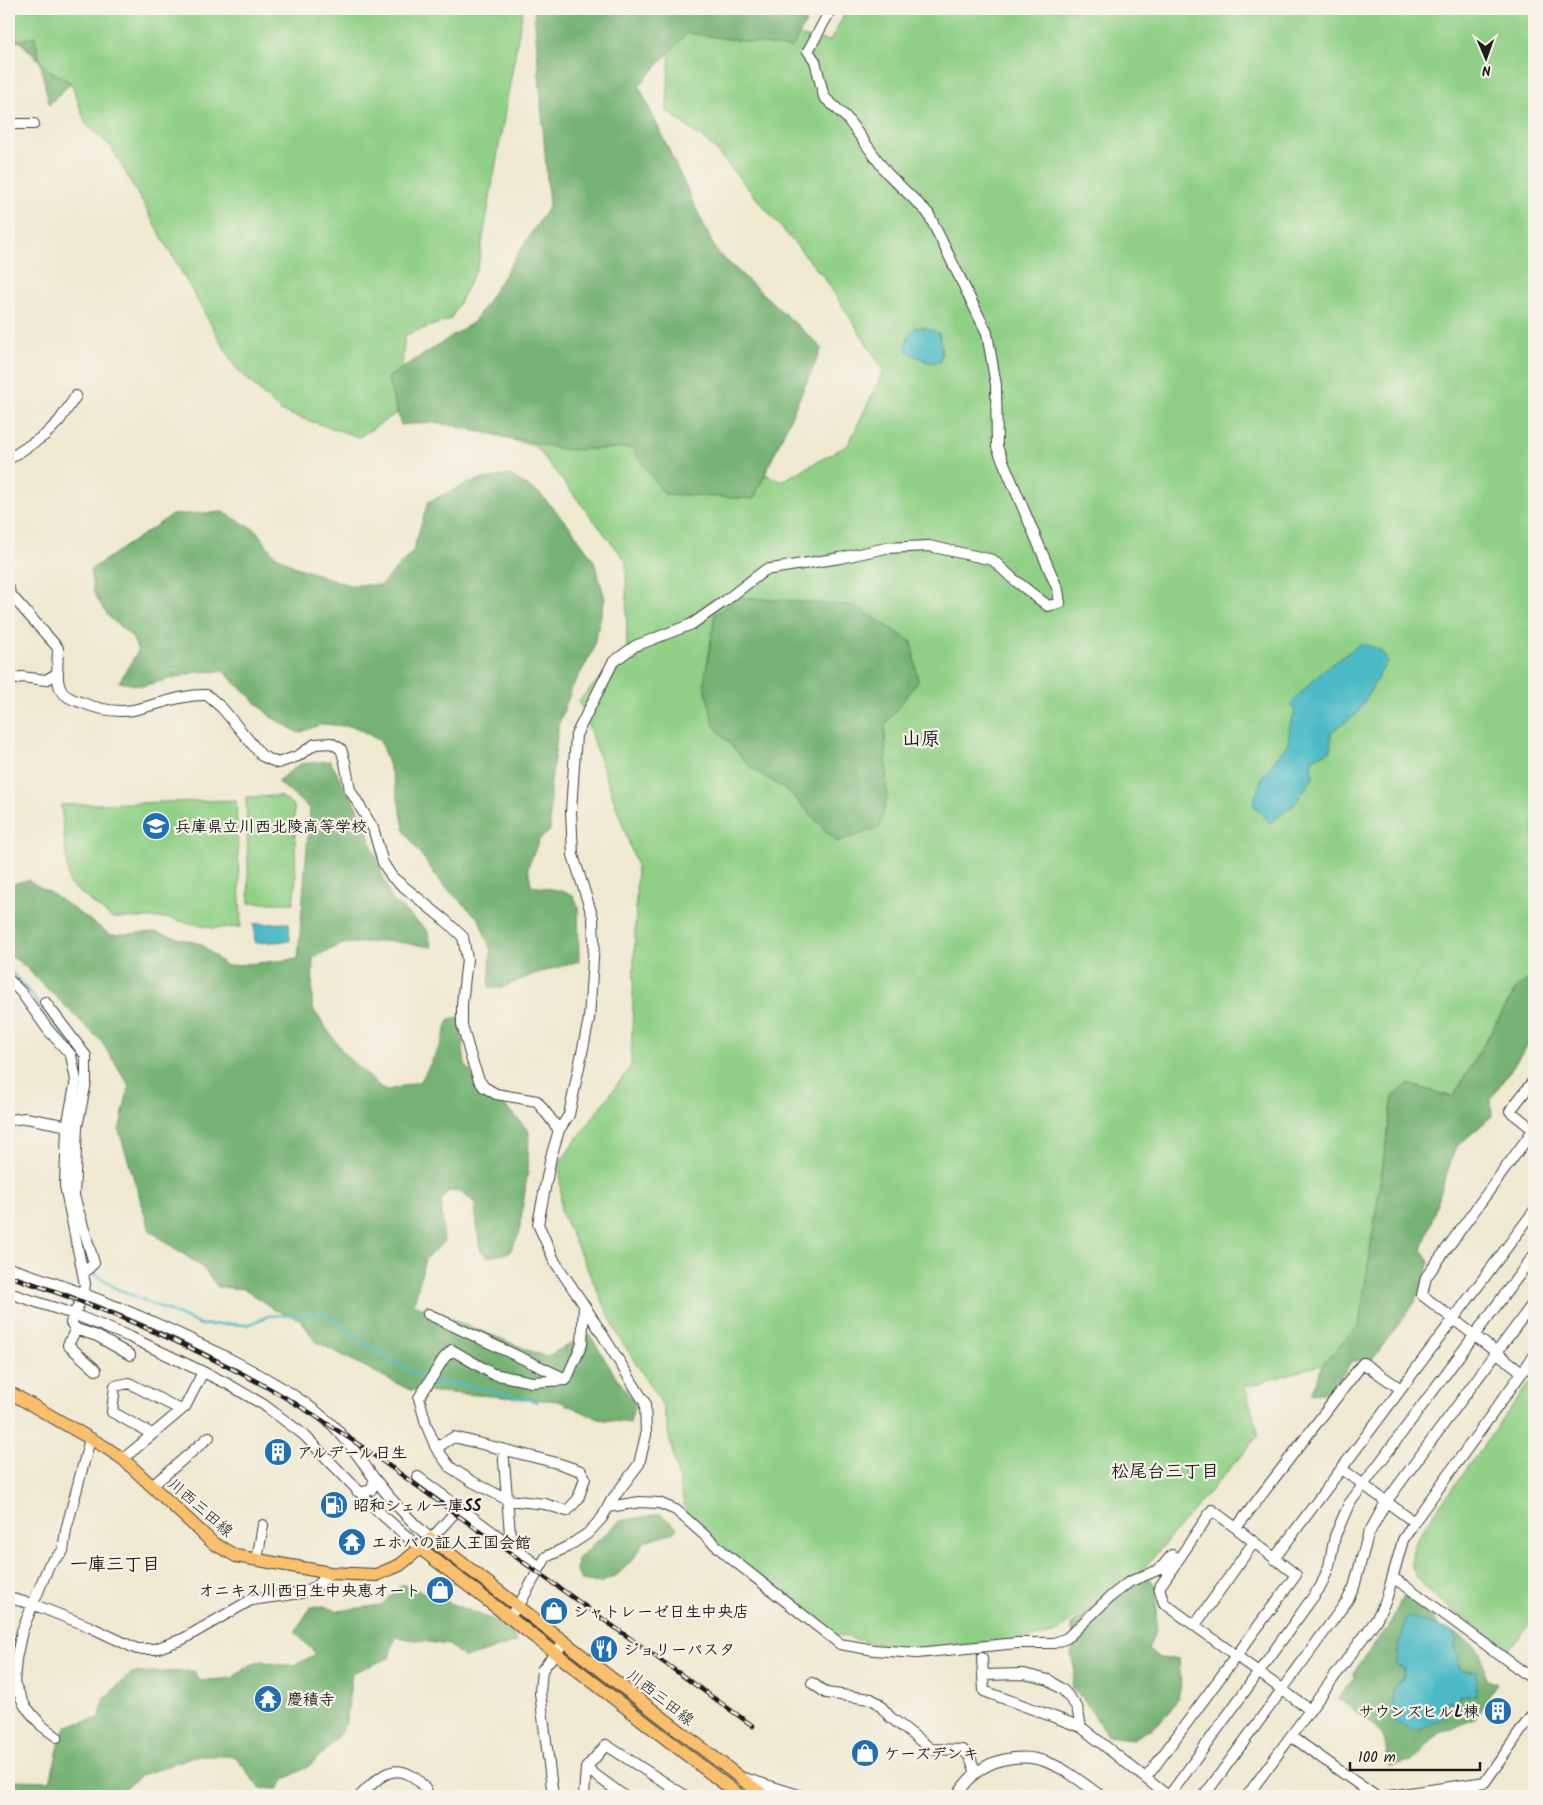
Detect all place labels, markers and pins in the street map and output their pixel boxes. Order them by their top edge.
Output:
school or university icon: 兵庫県立川西北陵高等学校 [141,811,171,841]
place label: 兵庫県立川西北陵高等学校 [175,815,367,840]
building icon: アルデール日生 [263,1437,293,1467]
place label: アルデール日生 [297,1441,407,1466]
fuel station icon: 昭和シェル一庫SS [319,1490,349,1520]
place label: 昭和シェル一庫SS [353,1494,482,1519]
temple icon: エホバの証人王国会館 [337,1527,367,1557]
place label: エホバの証人王国会館 [371,1531,531,1556]
shop icon: オニキス川西日生中央恵オート [425,1575,455,1605]
place label: オニキス川西日生中央恵オート [198,1579,421,1604]
shop icon: シャトレーゼ日生中央店 [539,1596,569,1626]
place label: シャトレーゼ日生中央店 [573,1600,749,1625]
restaurant icon: ジョリーパスタ [589,1634,619,1664]
place label: ジョリーパスタ [623,1638,735,1663]
temple icon: 慶積寺 [253,1684,283,1714]
place label: 慶積寺 [287,1688,335,1713]
building icon: サウンズヒルL棟 [1483,1696,1513,1726]
place label: サウンズヒルL棟 [1358,1700,1480,1725]
shop icon: ケーズデンキ [850,1738,880,1768]
place label: ケーズデンキ [884,1742,979,1767]

